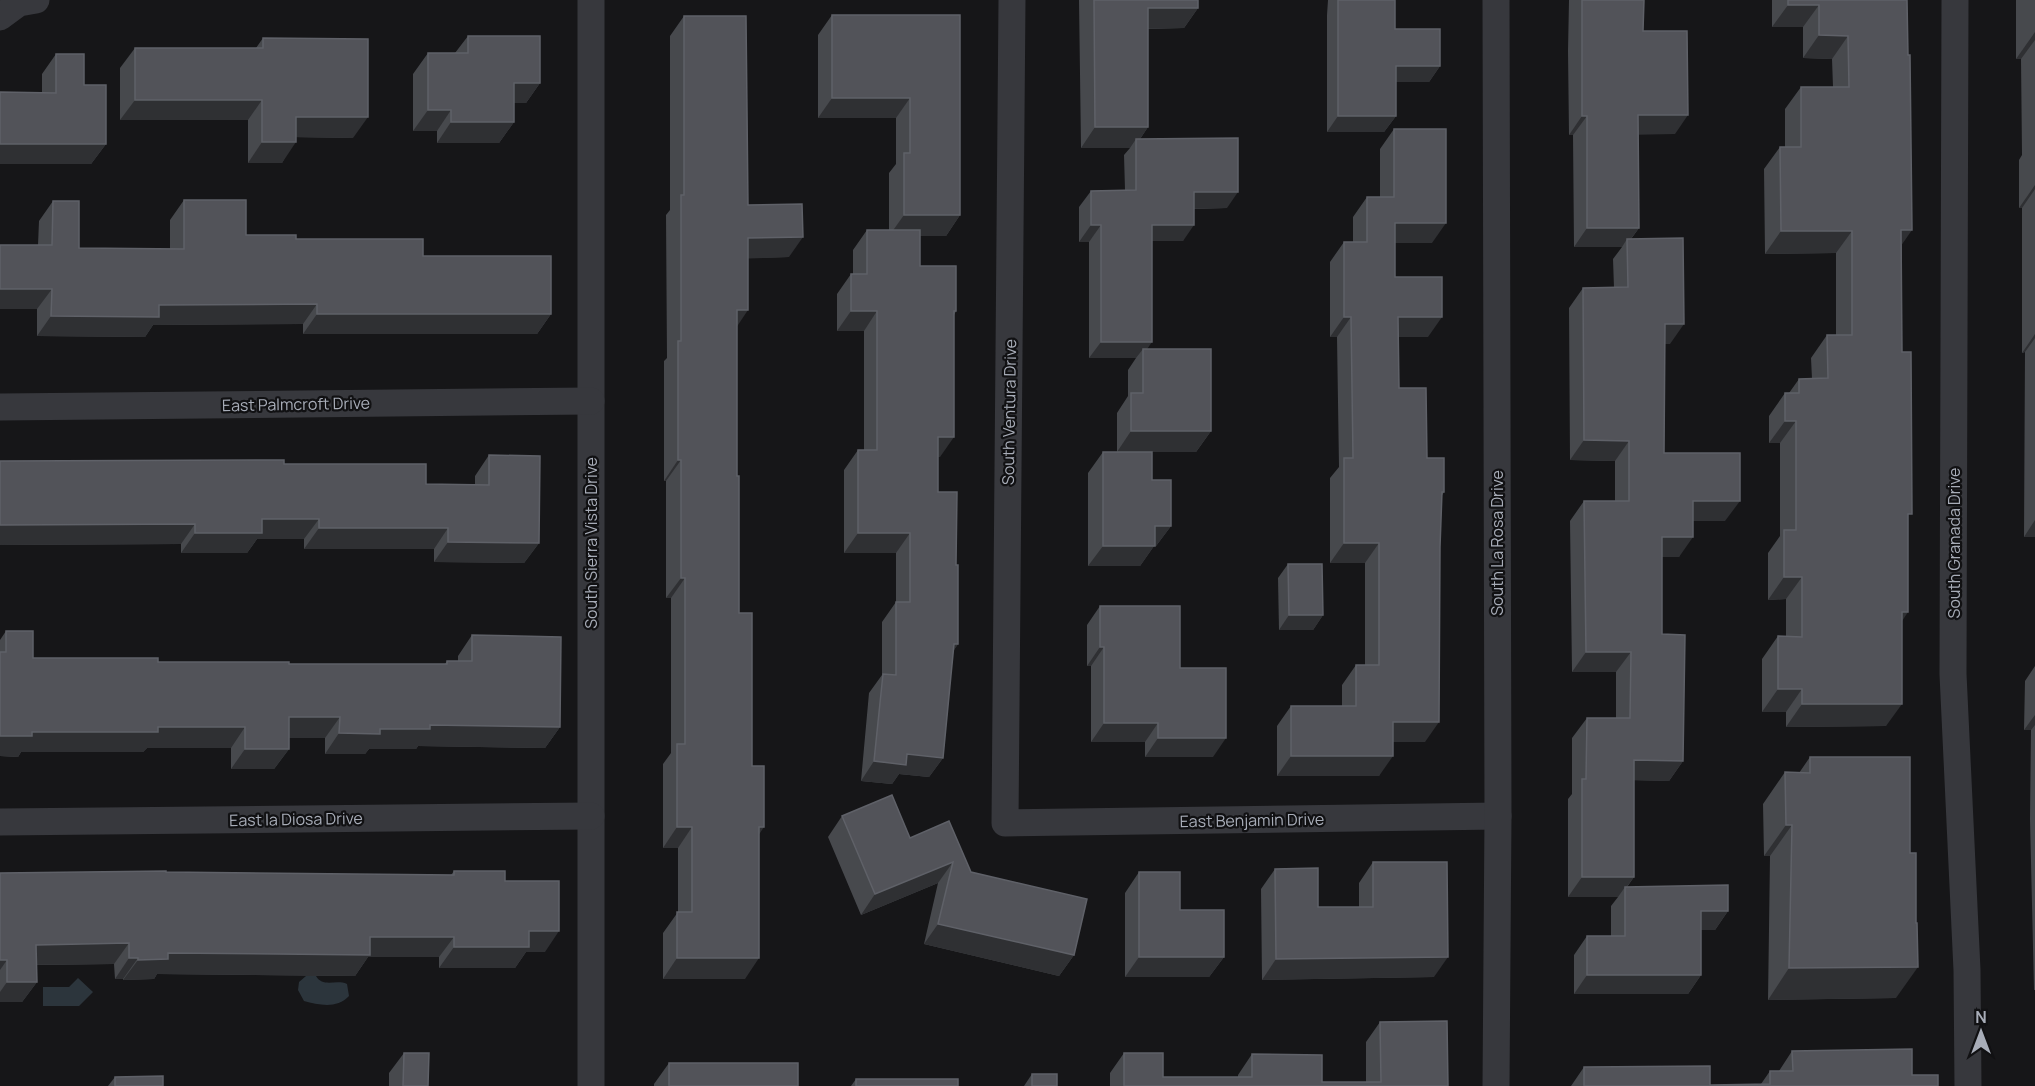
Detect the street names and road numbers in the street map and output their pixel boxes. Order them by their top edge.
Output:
street label: South Ventura Drive [997,339,1021,485]
street label: East Palmcroft Drive [222,392,370,416]
street label: South Sierra Vista Drive [580,457,602,629]
street label: South Granada Drive [1943,468,1965,618]
street label: South La Rosa Drive [1486,470,1508,616]
street label: East la Diosa Drive [229,807,363,831]
street label: East Benjamin Drive [1179,808,1325,832]

